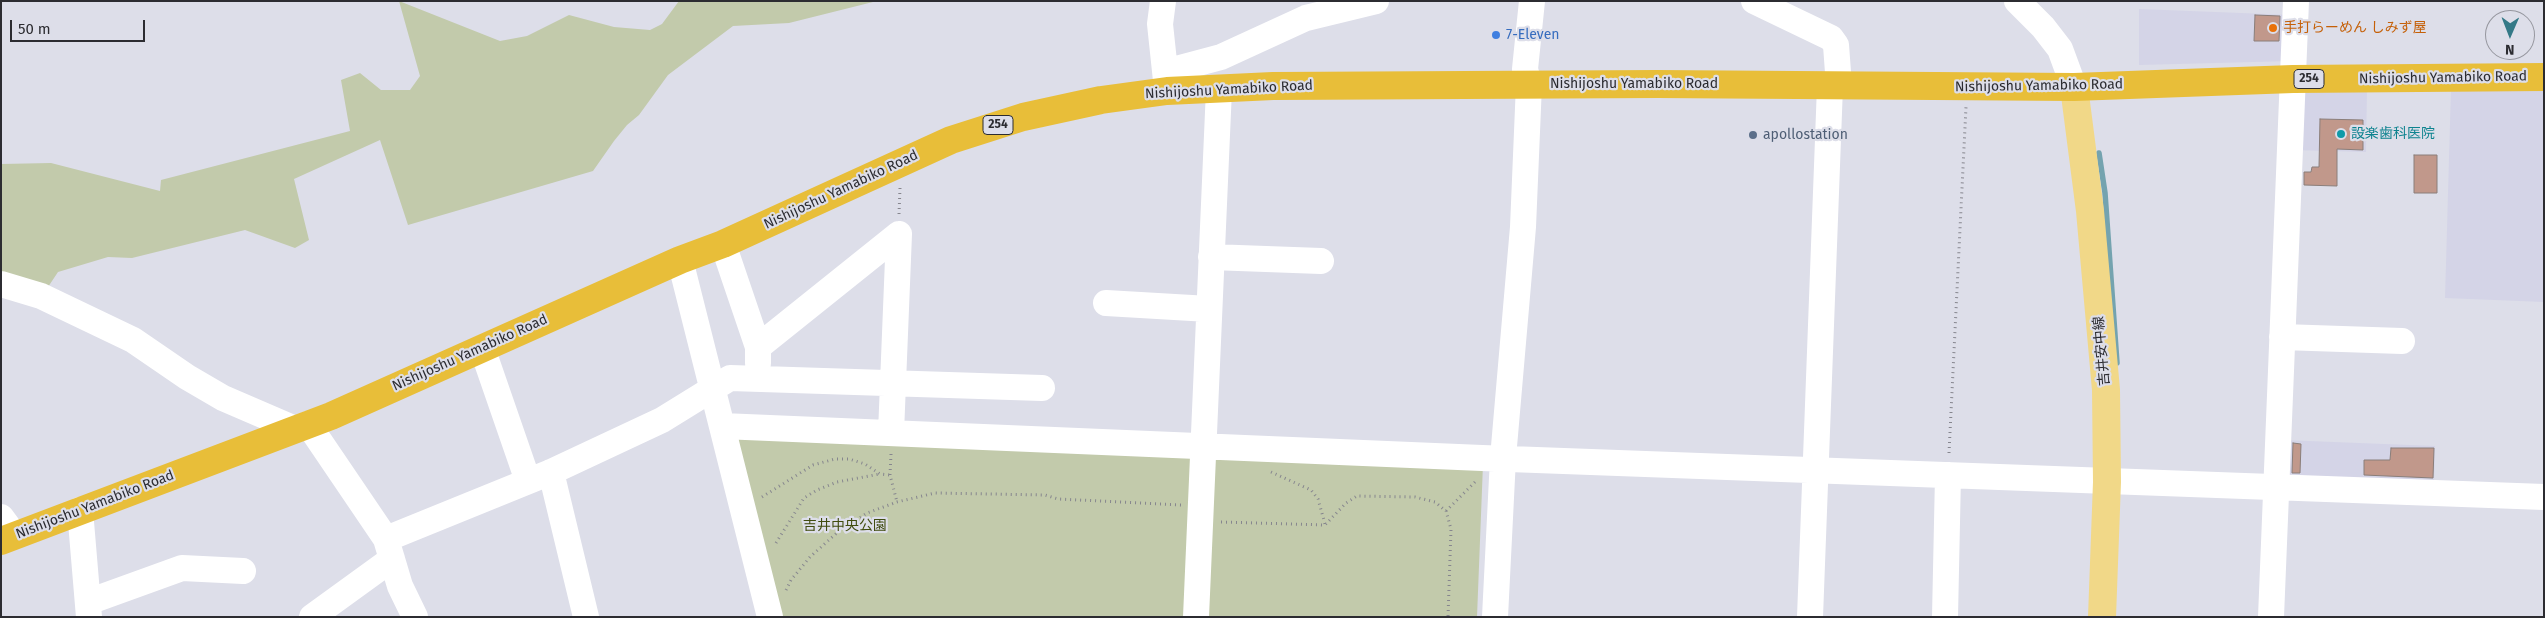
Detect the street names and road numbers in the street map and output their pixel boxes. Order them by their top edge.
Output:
street label: Nishijoshu Yamabiko Road [2359,68,2527,88]
road number: 254 [2294,70,2324,88]
street label: Nishijoshu Yamabiko Road [1550,76,1718,92]
street label: Nishijoshu Yamabiko Road [1955,76,2123,96]
street label: Nishijoshu Yamabiko Road [1145,77,1313,103]
road number: 254 [983,116,1013,134]
street label: Nishijoshu Yamabiko Road [761,147,921,233]
street label: Nishijoshu Yamabiko Road [390,311,550,395]
street label: 吉井安中線 [2091,315,2113,387]
street label: Nishijoshu Yamabiko Road [13,467,177,543]

